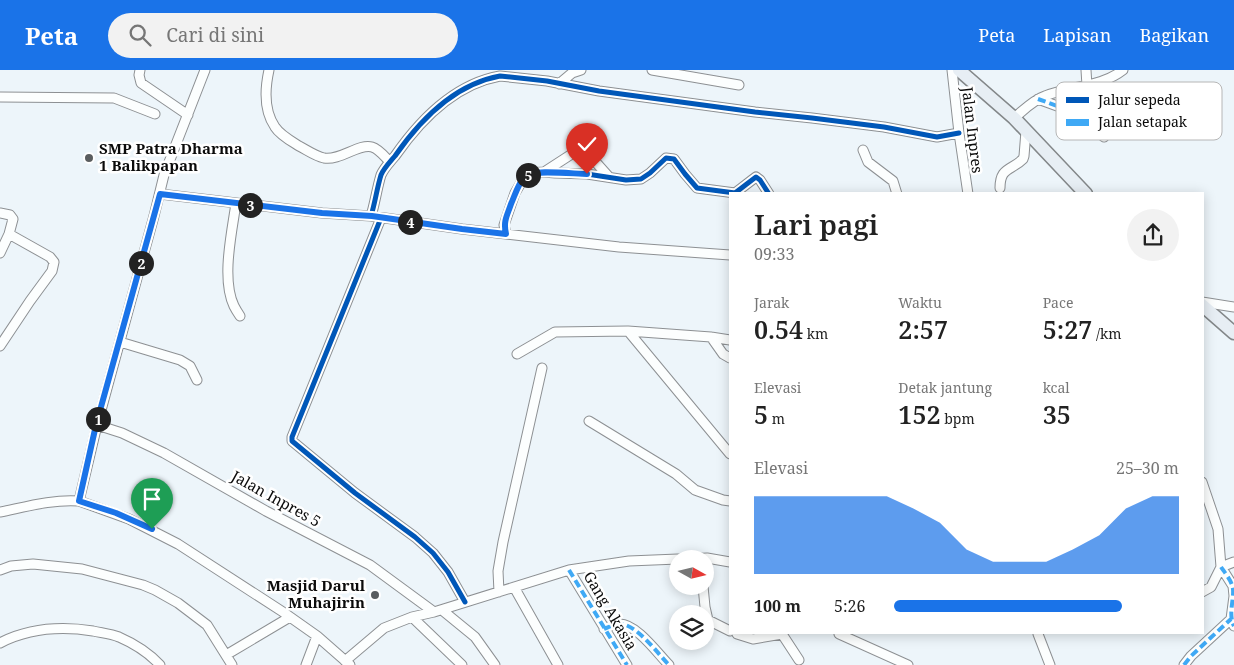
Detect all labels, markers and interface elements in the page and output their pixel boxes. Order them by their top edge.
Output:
search box [108,13,458,58]
text: Peta [25,19,78,52]
icon: search [126,21,154,49]
text: Cari di sini [166,22,264,48]
text: Peta [978,23,1015,47]
text: Lapisan [1043,23,1111,47]
text: Bagikan [1139,23,1209,47]
legend [1056,82,1222,140]
street label: Jalan Inpres [958,85,988,174]
text: Jalur sepeda [1097,90,1181,109]
text: Jalan setapak [1097,112,1188,131]
pin [566,123,608,174]
icon: check [573,130,601,158]
place label: SMP Patra Dharma 1 Balikpapan [99,138,243,175]
marker: SMP Patra Dharma 1 Balikpapan [83,152,95,164]
pin: 5 [516,162,540,188]
text: 5 [525,166,532,185]
pin: 3 [238,192,262,218]
text: 3 [247,196,254,215]
text: Lari pagi [754,205,878,243]
button: share [1127,209,1179,261]
pin: 4 [398,210,422,234]
text: 4 [407,213,414,232]
text: 09:33 [754,243,794,265]
pin: 2 [128,250,154,276]
text: 2 [138,254,145,273]
text: Jarak [754,293,789,312]
text: Waktu [898,293,942,312]
text: Pace [1043,293,1073,312]
text: 0.54 [754,312,803,346]
text: 2:57 [898,312,948,346]
text: 5:27 [1043,312,1092,346]
text: km [803,324,828,343]
text: /km [1092,324,1121,343]
text: Elevasi [754,378,801,397]
text: Detak jantung [898,378,992,397]
text: kcal [1043,378,1070,397]
text: 5 [754,397,768,431]
text: 152 [898,397,941,431]
text: 35 [1043,397,1071,431]
pin: 1 [86,406,110,432]
text: m [768,409,785,428]
text: bpm [941,409,975,428]
text: 1 [95,410,102,429]
text: Elevasi [754,457,808,479]
text: 25–30 m [1116,457,1179,479]
street label: Jalan Inpres 5 [227,465,325,531]
pin [131,478,173,529]
icon: arrive [138,485,166,513]
north arrow [669,550,714,595]
map controls [669,550,714,650]
street label: Gang Akasia [579,567,642,654]
place label: Masjid Darul Muhajirin [267,575,366,612]
marker: Masjid Darul Muhajirin [369,589,381,601]
text: 100 m [754,595,801,617]
text: 5:26 [834,595,865,617]
button: layers [669,605,714,650]

